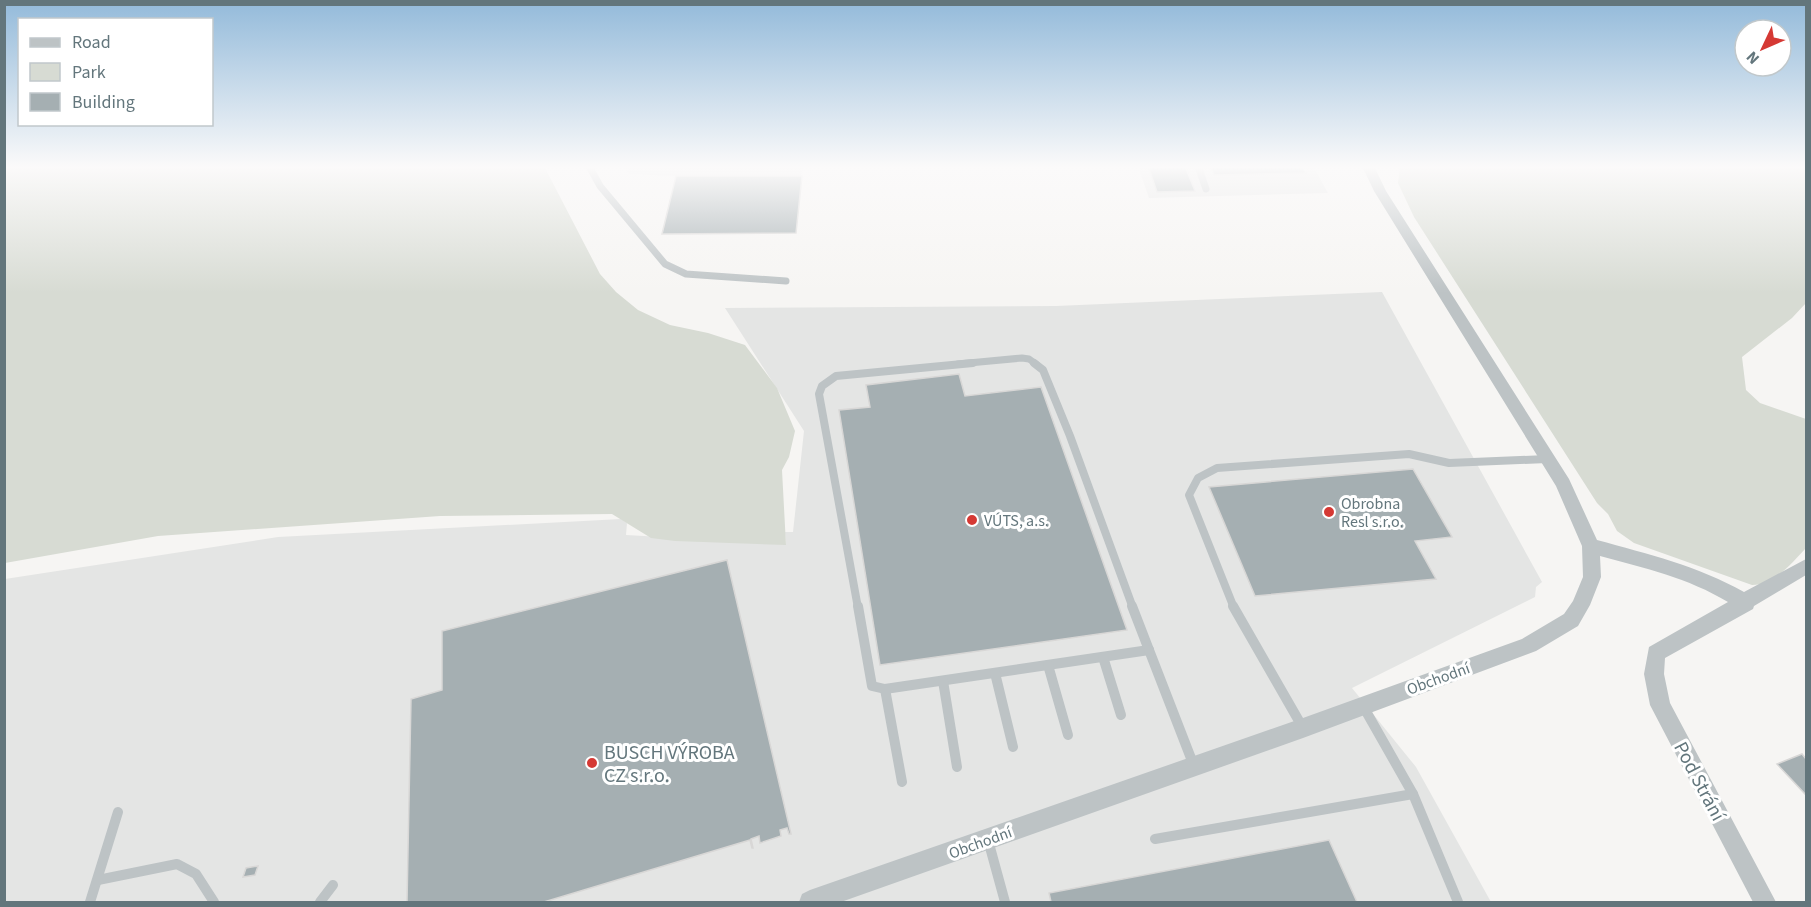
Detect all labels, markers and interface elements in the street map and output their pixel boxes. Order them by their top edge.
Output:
legend [18,18,213,126]
north arrow [1733,18,1793,78]
text: Road [72,30,111,55]
text: N [1741,46,1765,69]
text: Park [72,60,106,85]
text: Building [72,90,135,115]
place label: Obrobna Resl s.r.o. [1341,493,1404,533]
marker: Obrobna Resl s.r.o. [1322,505,1336,519]
place label: VÚTS, a.s. [984,510,1049,532]
marker: VÚTS, a.s. [965,513,979,527]
street label: Obchodní [1404,657,1474,701]
street label: Pod Strání [1667,737,1732,827]
place label: BUSCH VÝROBA CZ s.r.o. [604,739,735,790]
marker: BUSCH VÝROBA CZ s.r.o. [585,756,599,770]
street label: Obchodní [946,821,1016,865]

